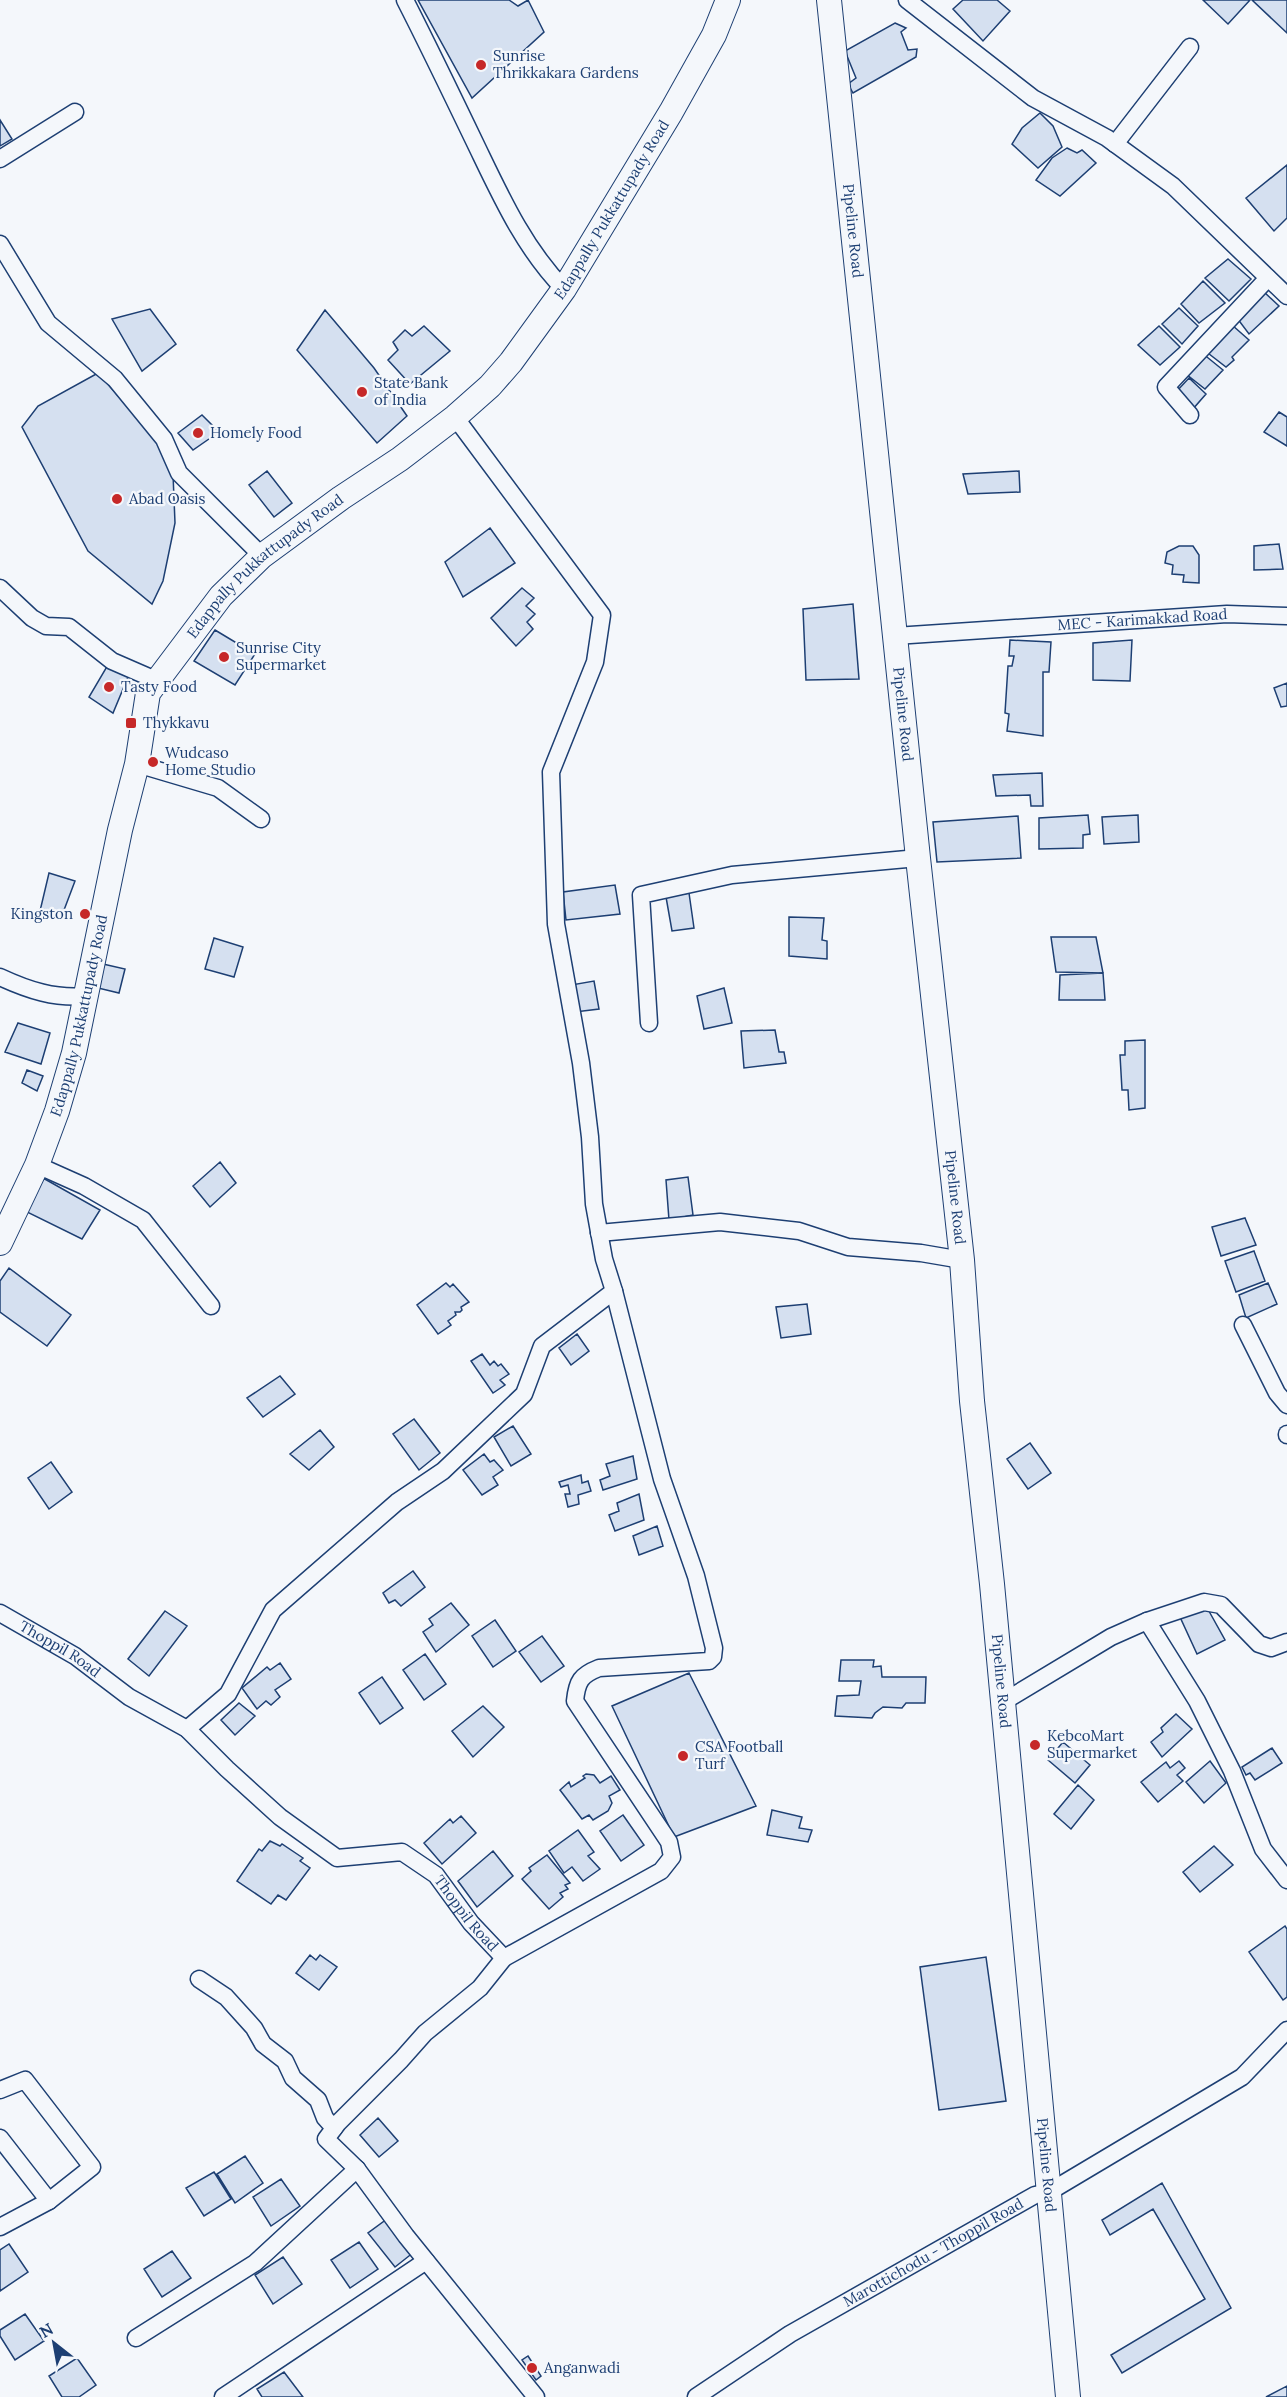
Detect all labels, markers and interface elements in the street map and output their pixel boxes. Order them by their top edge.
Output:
place label: Sunrise Thrikkakara Gardens [493,46,639,82]
marker: Sunrise Thrikkakara Gardens [474,58,488,72]
street label: Edappally Pukkattupady Road [550,116,673,303]
street label: Pipeline Road [839,183,868,279]
place label: State Bank of India [374,373,448,409]
marker: State Bank of India [355,385,369,399]
place label: Homely Food [210,423,302,442]
marker: Homely Food [191,426,205,440]
place label: Abad Oasis [128,489,206,508]
street label: Edappally Pukkattupady Road [182,490,347,642]
marker: Abad Oasis [110,492,124,506]
street label: MEC - Karimakkad Road [1057,604,1228,634]
place label: Sunrise City Supermarket [236,638,327,674]
marker: Sunrise City Supermarket [217,650,231,664]
street label: Pipeline Road [889,666,918,762]
place label: Tasty Food [121,677,197,696]
marker: Tasty Food [102,680,116,694]
place label: Thykkavu [143,713,210,732]
marker: Thykkavu [124,716,138,730]
place label: Wudcaso Home Studio [165,743,256,779]
marker: Wudcaso Home Studio [146,755,160,769]
place label: Kingston [11,904,73,923]
marker: Kingston [78,907,92,921]
street label: Edappally Pukkattupady Road [46,913,111,1119]
street label: Pipeline Road [941,1149,970,1245]
street label: Thoppil Road [16,1616,105,1681]
street label: Pipeline Road [988,1633,1015,1729]
place label: KebcoMart Supermarket [1047,1726,1138,1762]
place label: CSA Football Turf [695,1737,783,1773]
marker: KebcoMart Supermarket [1028,1738,1042,1752]
marker: CSA Football Turf [676,1749,690,1763]
street label: Thoppil Road [430,1871,503,1955]
street label: Pipeline Road [1033,2117,1061,2213]
street label: Marottichodu - Thoppil Road [840,2194,1027,2311]
north arrow [24,2313,84,2373]
text: N [36,2318,57,2342]
place label: Anganwadi [543,2358,620,2377]
marker: Anganwadi [525,2361,539,2375]

